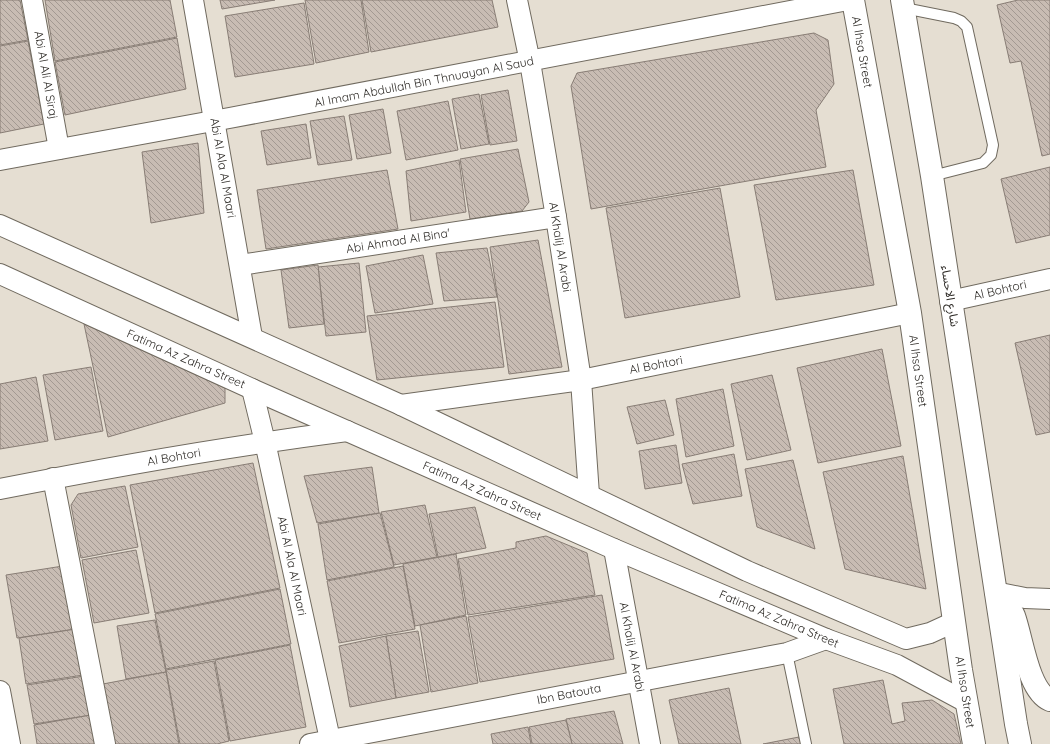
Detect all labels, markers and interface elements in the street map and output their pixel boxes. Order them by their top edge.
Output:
street label: Al Ihsa Street [849,15,876,89]
street label: Abi Al Ali Al Siraj [31,30,62,120]
street label: Al Imam Abdullah Bin Thnuayan Al Saud [313,53,535,110]
street label: Abi Al Ala Al Maari [207,117,240,219]
street label: Al Khalij Al Arabi [546,201,575,293]
street label: Abi Ahmad Al Bina' [345,225,451,256]
street label: شارع الاحساء [936,264,963,328]
street label: Al Bohtori [972,276,1028,303]
street label: Fatima Az Zahra Street [125,326,248,392]
street label: Al Ihsa Street [906,334,931,408]
street label: Al Bohtori [628,352,684,377]
street label: Al Bohtori [146,444,202,469]
street label: Fatima Az Zahra Street [421,458,544,524]
street label: Abi Al Ala Al Maari [275,515,310,617]
street label: Fatima Az Zahra Street [717,587,841,651]
street label: Al Khalij Al Arabi [616,601,649,693]
street label: Al Ihsa Street [952,655,979,729]
street label: Ibn Batouta [536,680,602,707]

